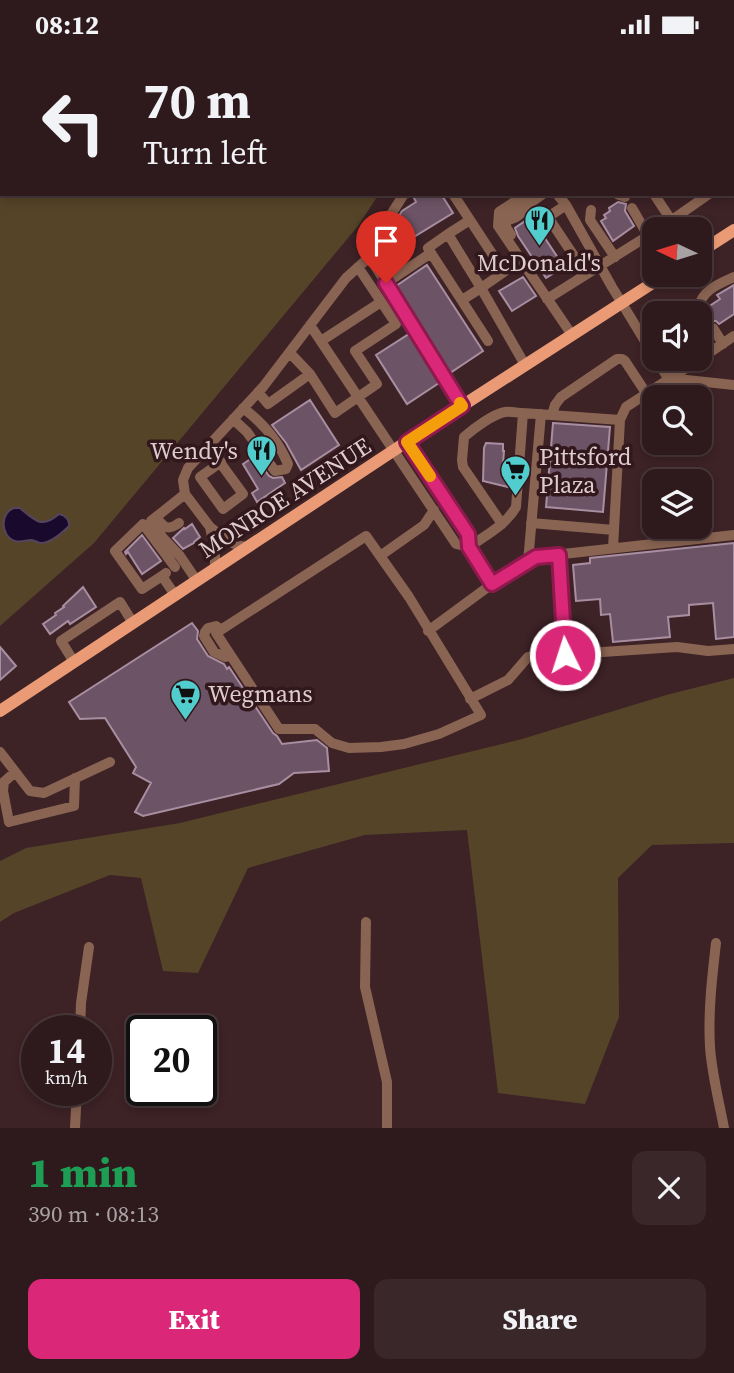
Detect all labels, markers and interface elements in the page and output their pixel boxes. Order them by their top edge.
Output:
text: 08:12 [35,7,99,43]
text: 70 m [143,67,251,134]
icon: left [28,77,119,168]
text: Turn left [143,131,267,175]
restaurant icon: McDonald's [522,204,556,248]
pin [356,211,416,283]
north arrow [642,217,712,287]
map controls [642,217,712,539]
icon: arrive [367,222,405,260]
place label: McDonald's [477,246,601,279]
button: sound [642,301,712,371]
button: search [642,385,712,455]
street label: MONROE AVENUE [192,430,377,566]
place label: Wendy's [150,434,238,467]
restaurant icon: Wendy's [244,434,278,478]
place label: Pittsford Plaza [539,440,632,501]
supermarket icon: Pittsford Plaza [499,454,533,498]
button: layers [642,469,712,539]
position arrow [528,618,602,692]
supermarket icon: Wegmans [168,677,202,721]
place label: Wegmans [208,677,313,710]
speed limit sign: 20 [126,1015,217,1106]
text: 14 [48,1027,85,1075]
text: km/h [45,1065,88,1090]
text: 1 min [28,1143,138,1201]
button: close [632,1151,706,1225]
text: 390 m · 08:13 [28,1198,159,1230]
button: Exit [28,1279,360,1359]
button: Share [374,1279,706,1359]

